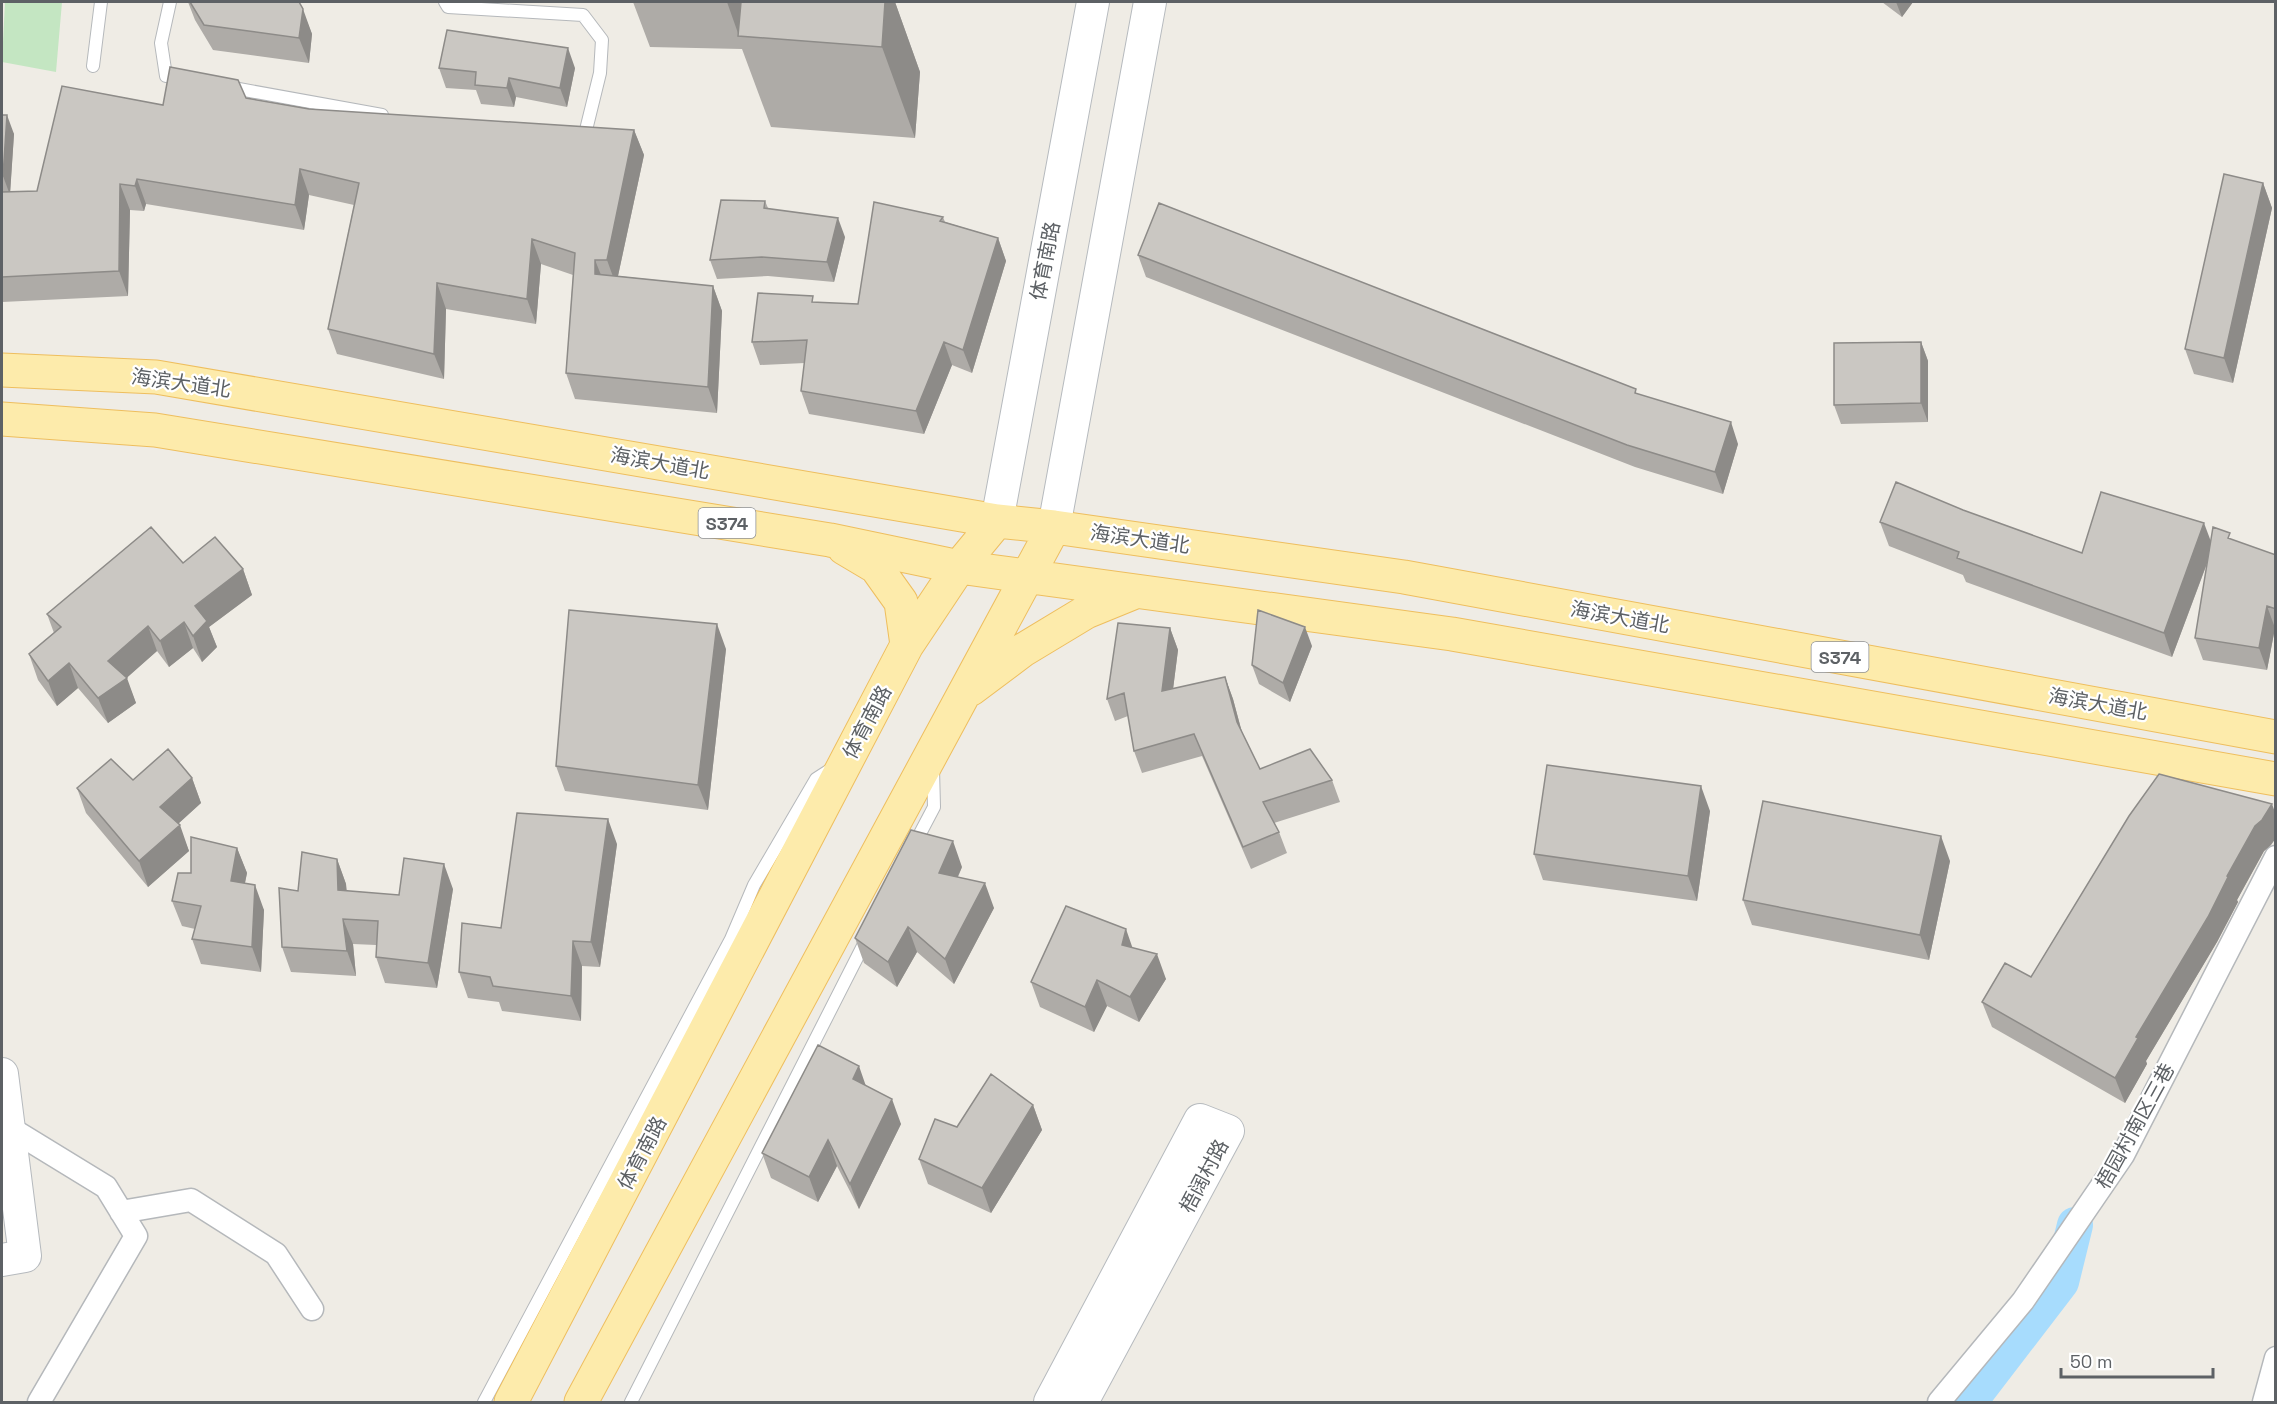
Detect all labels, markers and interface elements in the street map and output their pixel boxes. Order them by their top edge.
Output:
street label: 体育南路 [1025,219,1065,303]
street label: 海滨大道北 [130,363,232,403]
street label: 海滨大道北 [609,442,711,484]
road number: S374 [698,508,756,538]
street label: 海滨大道北 [1089,519,1191,559]
street label: 海滨大道北 [1569,596,1671,638]
road number: S374 [1812,642,1868,672]
street label: 体育南路 [837,681,897,763]
street label: 海滨大道北 [2047,683,2149,725]
street label: 梧园村南区三巷 [2090,1058,2180,1194]
street label: 体育南路 [612,1112,672,1194]
street label: 梧阔村路 [1174,1135,1234,1217]
scale bar [2061,1341,2212,1379]
text: 50 m [2070,1350,2112,1373]

